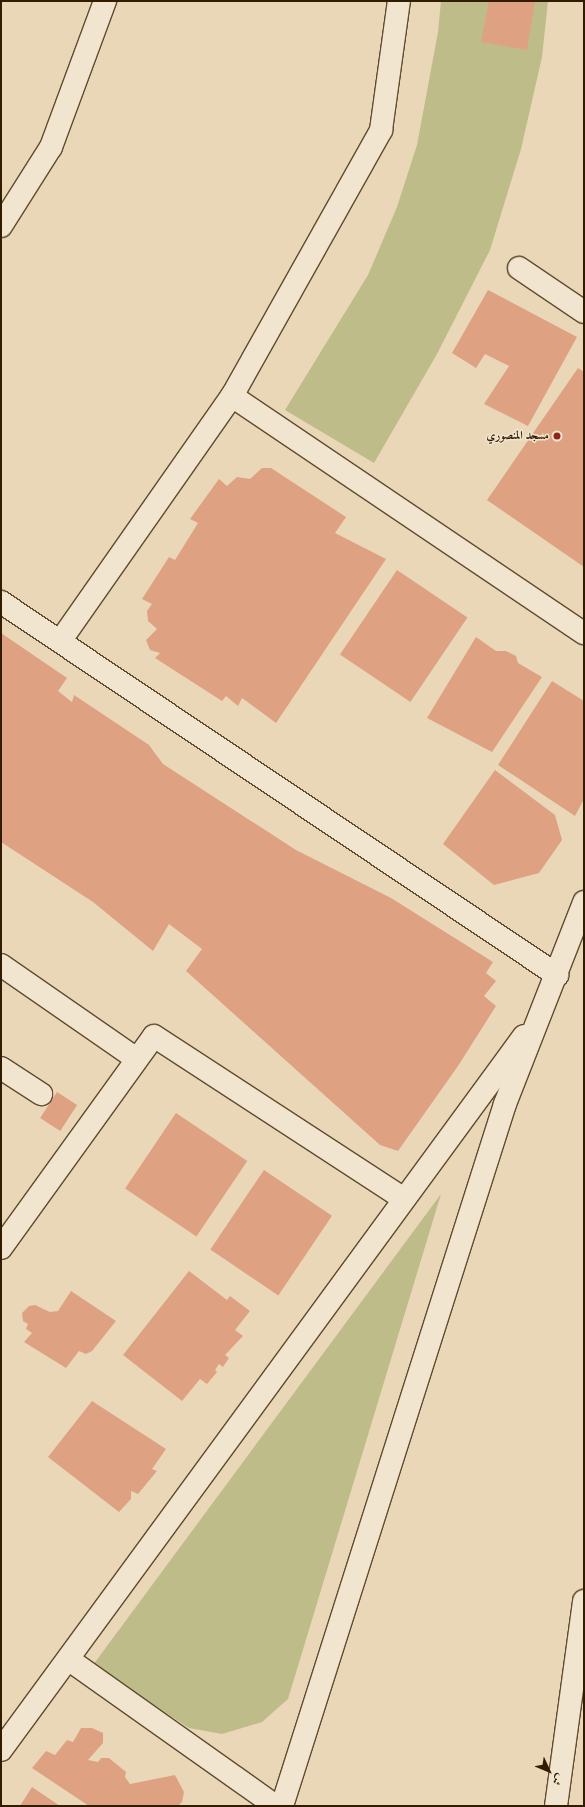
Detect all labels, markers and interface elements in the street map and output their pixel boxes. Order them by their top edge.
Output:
place label: مسجد المنصوري [486,429,549,443]
marker: مسجد المنصوري [552,431,562,441]
north arrow [529,1751,569,1791]
text: ش [550,1771,566,1788]

